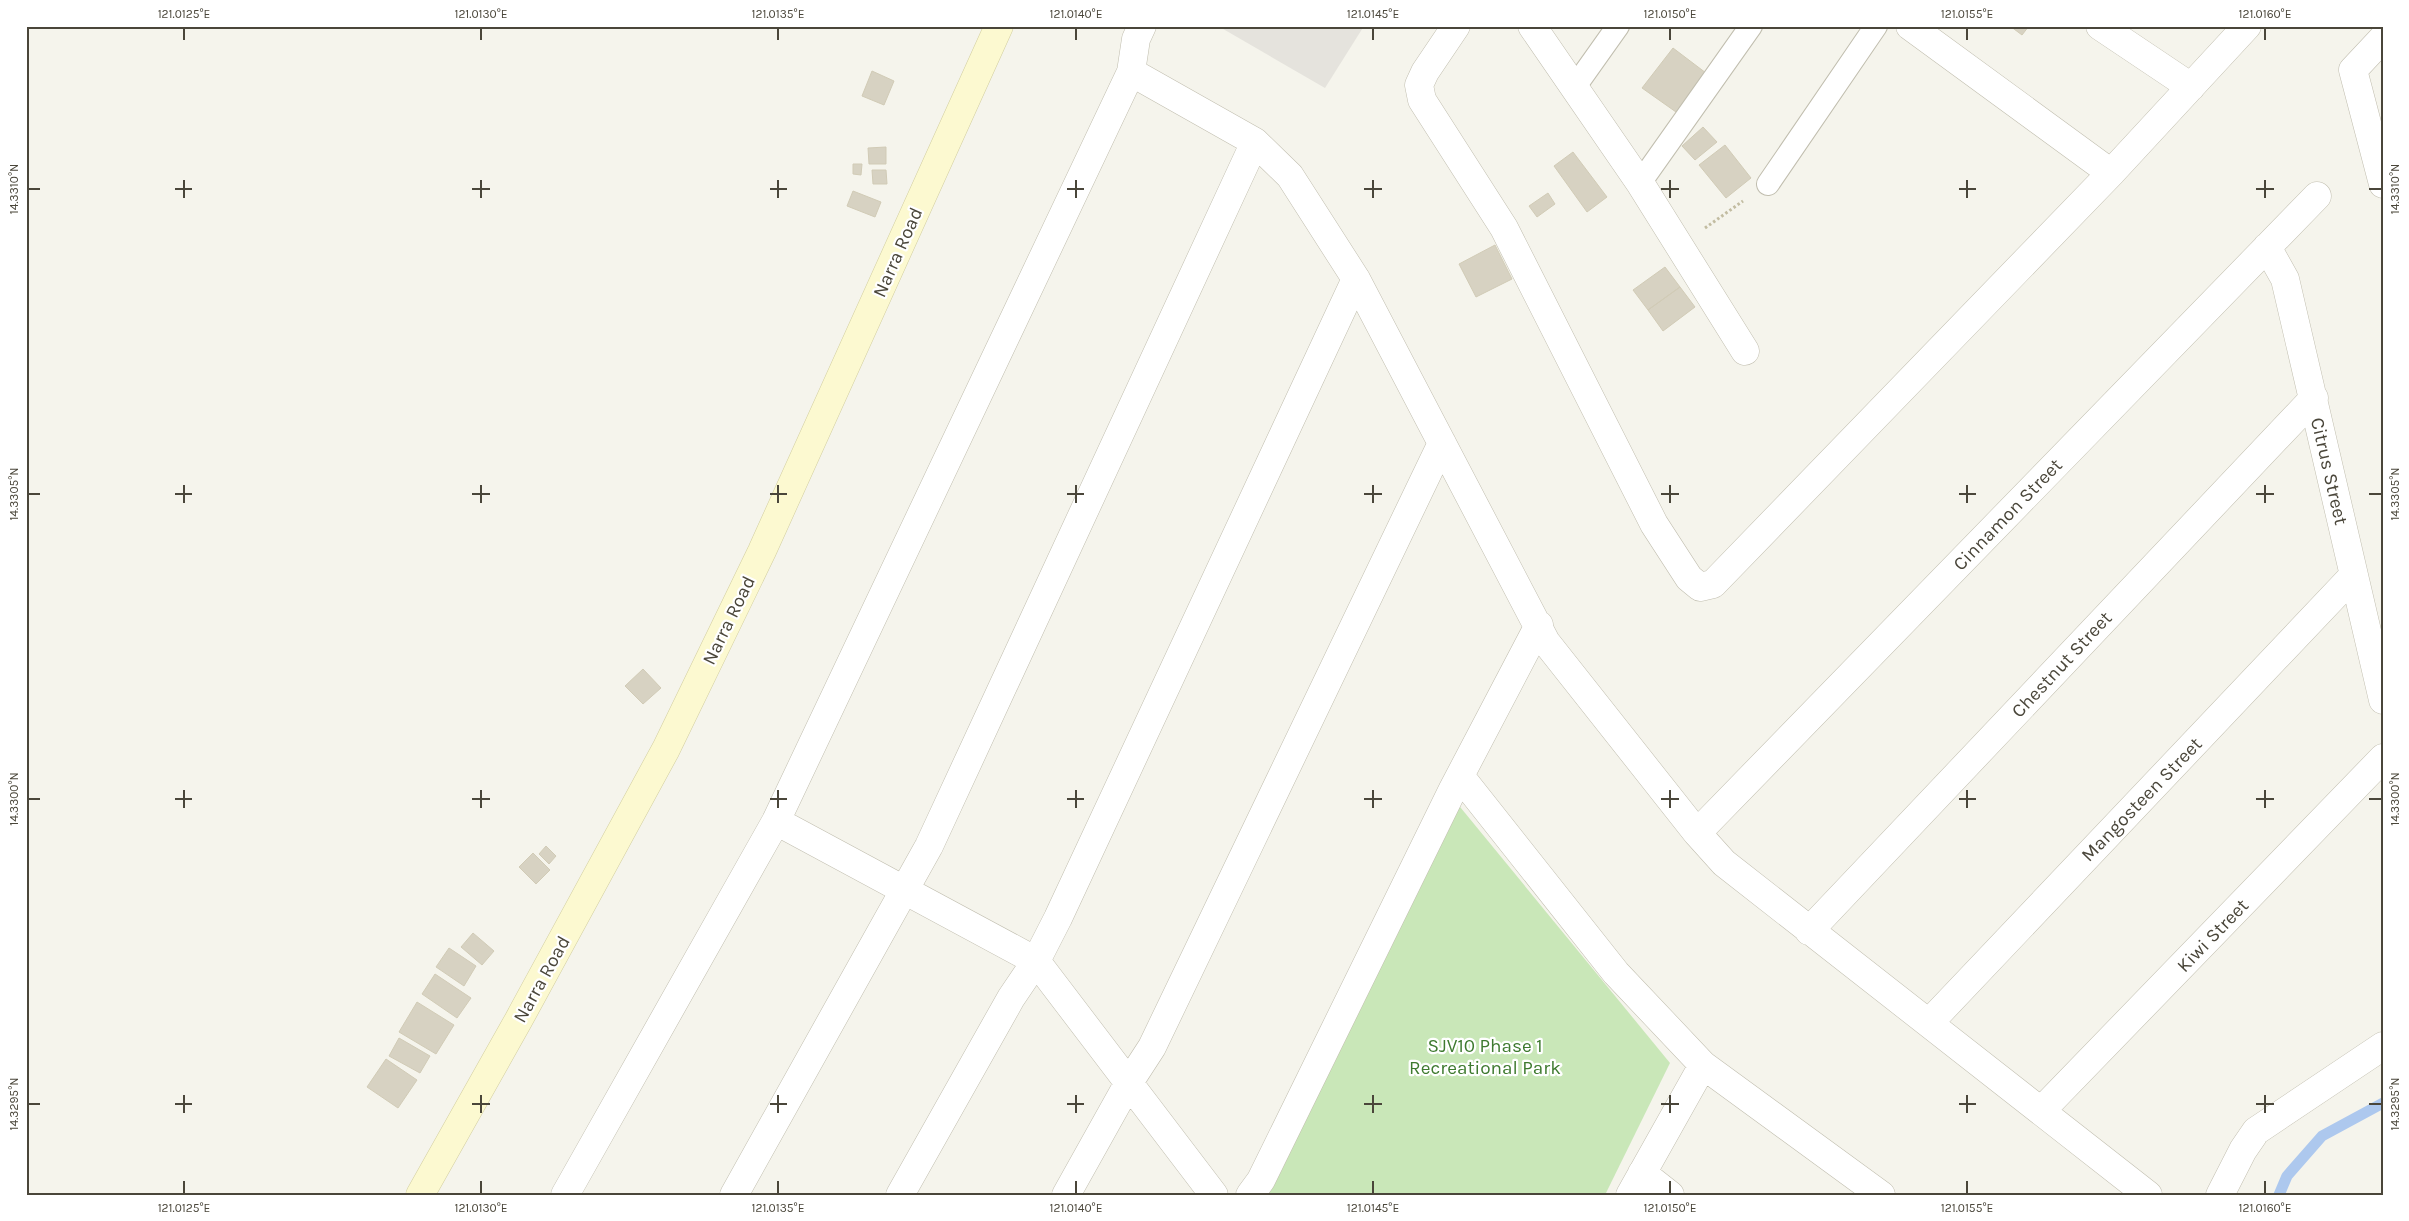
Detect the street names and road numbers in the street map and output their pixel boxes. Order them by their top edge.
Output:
street label: Narra Road [868,204,927,301]
street label: Citrus Street [2306,415,2352,527]
street label: Cinnamon Street [1949,454,2067,575]
street label: Narra Road [698,573,760,668]
street label: Chestnut Street [2007,607,2116,722]
street label: Mangosteen Street [2077,733,2207,866]
street label: Kiwi Street [2172,894,2253,977]
street label: Narra Road [509,932,575,1027]

